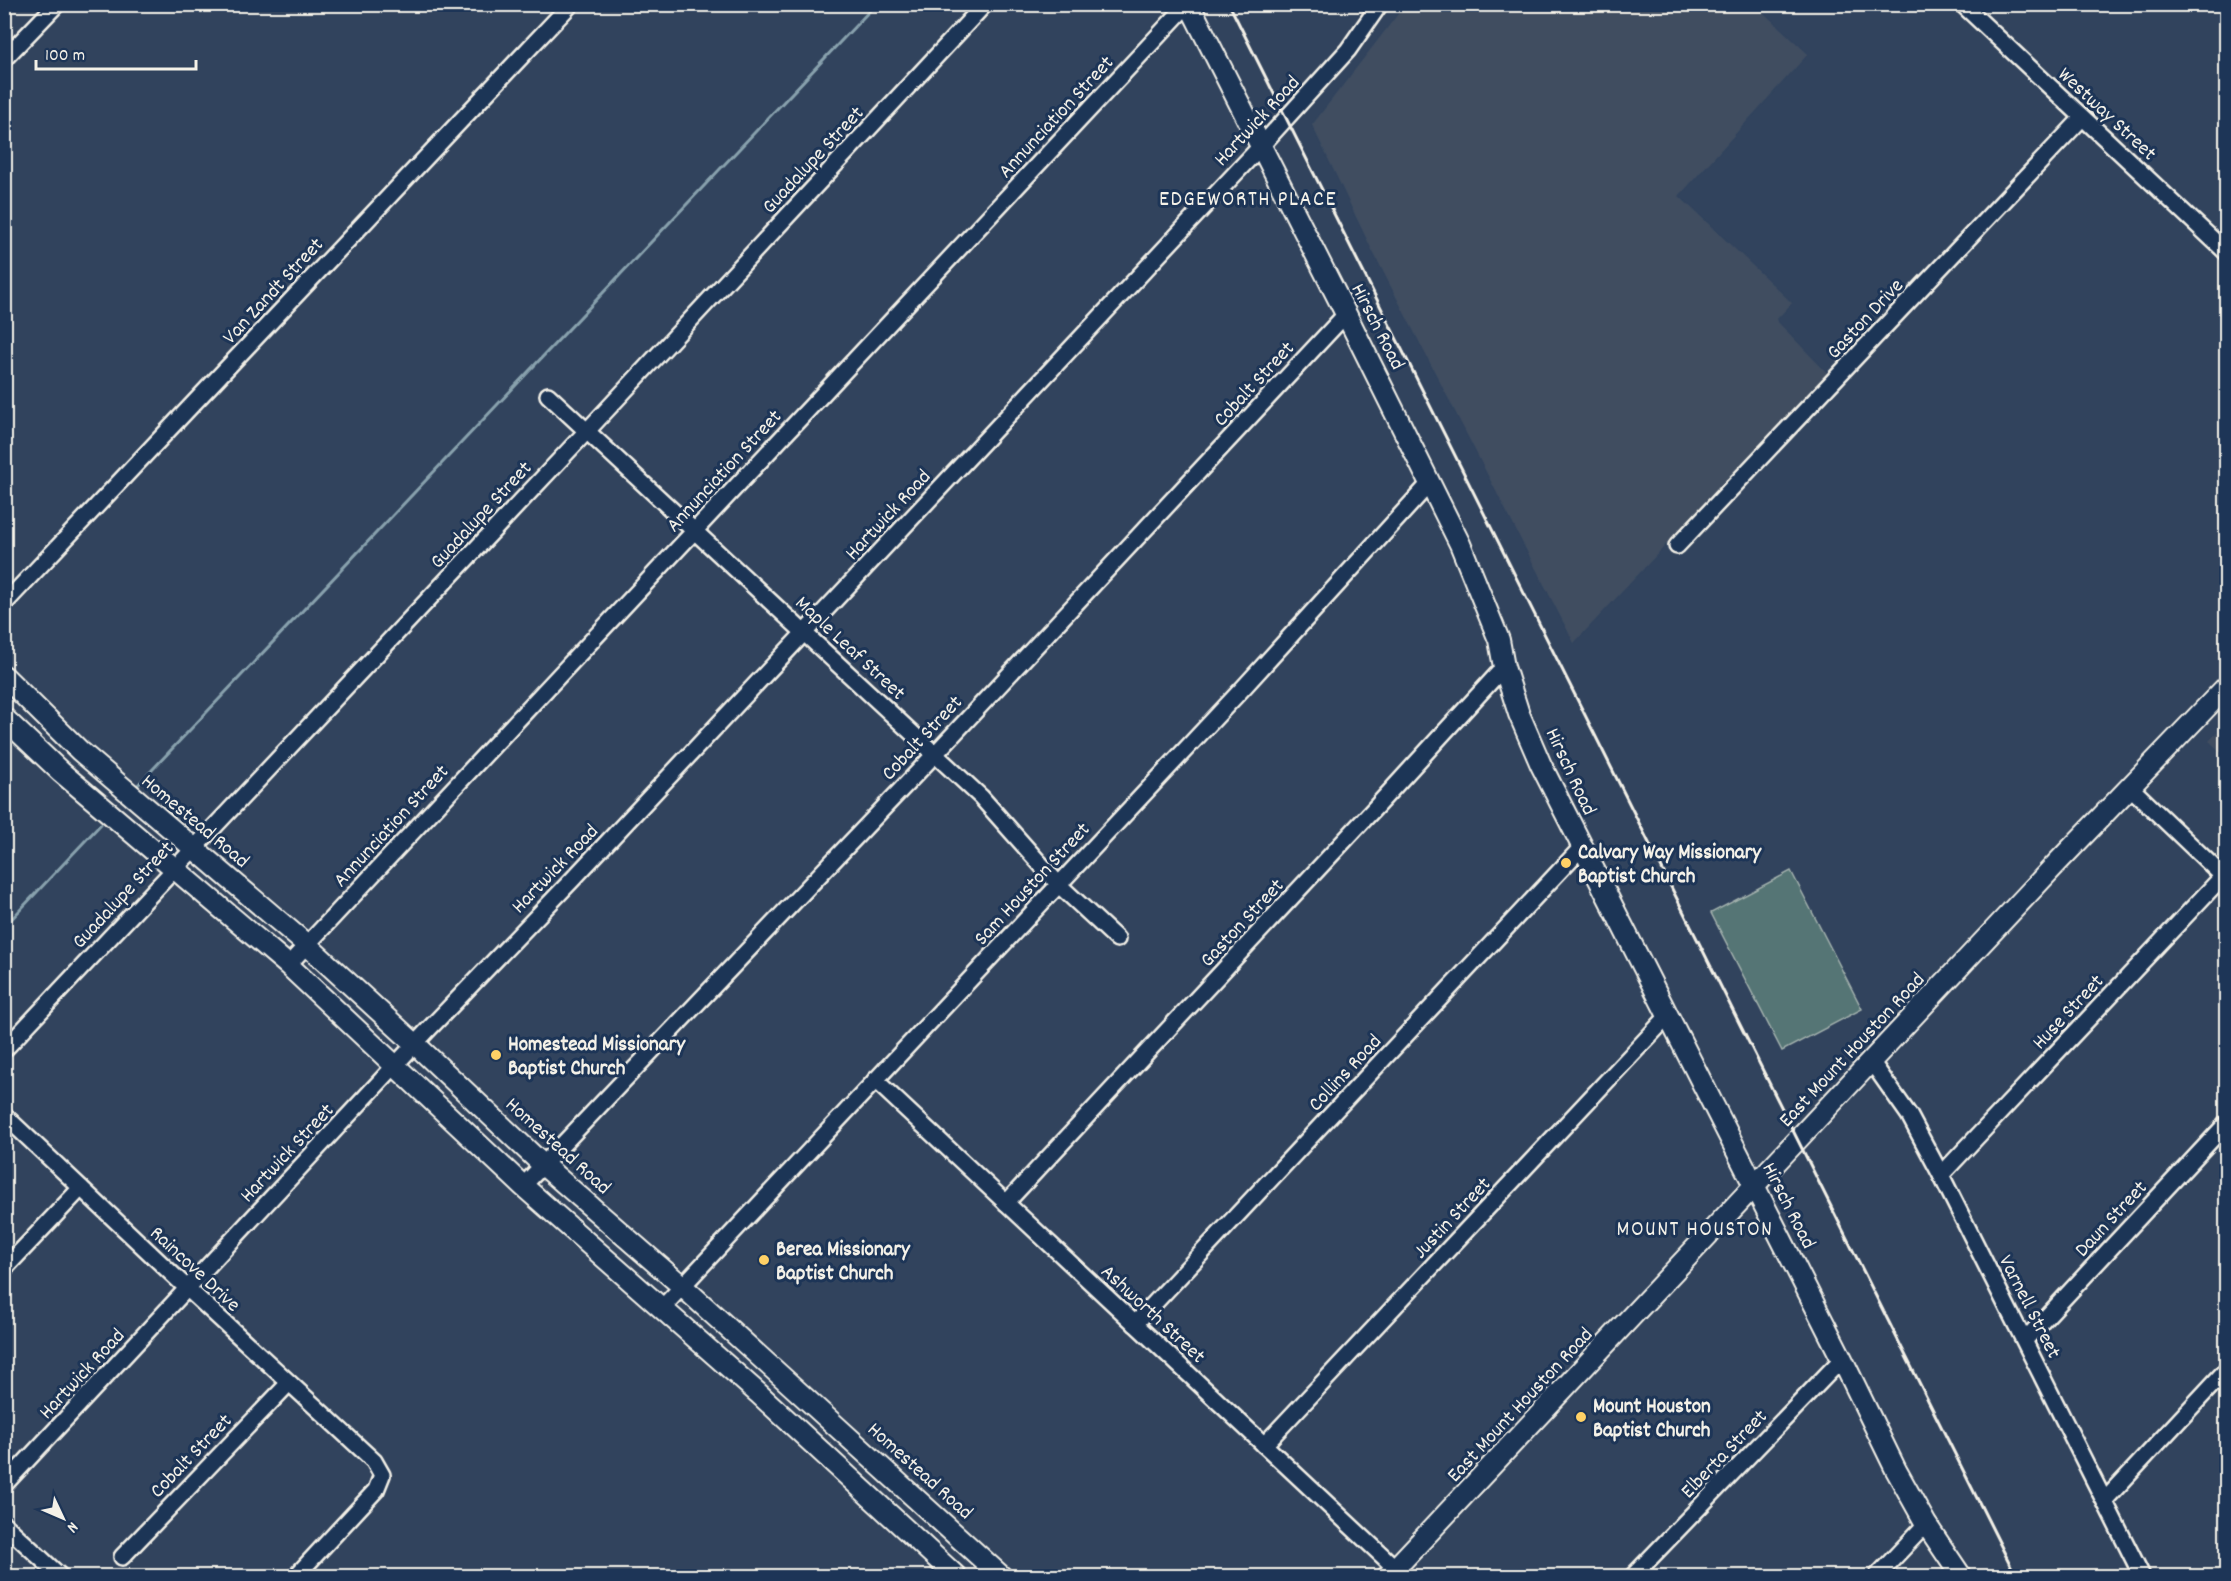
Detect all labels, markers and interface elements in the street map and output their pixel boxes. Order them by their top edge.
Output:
scale bar [36,33,196,71]
text: 100 m [45,44,85,69]
street label: Annunciation Street [992,50,1122,186]
street label: Westway Street [2050,61,2162,169]
street label: Hartwick Road [1208,70,1308,174]
street label: Guadalupe Street [756,100,872,222]
district label: EDGEWORTH PLACE [1159,185,1337,216]
street label: Van Zandt Street [217,232,332,352]
street label: Gaston Drive [1821,273,1912,367]
street label: Hirsch Road [1342,279,1411,376]
street label: Cobalt Street [1208,335,1303,434]
street label: Annunciation Street [660,404,790,540]
street label: Guadalupe Street [424,455,540,577]
street label: Hartwick Road [839,464,939,568]
street label: Maple Leaf Street [787,590,911,709]
street label: Cobalt Street [876,689,971,788]
street label: Hirsch Road [1536,724,1603,821]
street label: Annunciation Street [327,759,457,895]
street label: Homestead Road [133,768,255,877]
street label: Sam Houston Street [968,817,1099,953]
street label: Hartwick Road [506,818,607,922]
street label: Guadalupe Street [66,835,182,957]
place label: Calvary Way Missionary Baptist Church [1578,839,1763,893]
marker: Calvary Way Missionary Baptist Church [1559,856,1573,870]
street label: Gaston Street [1194,873,1293,975]
street label: East Mount Houston Road [1773,967,1933,1135]
street label: Huse Street [2026,968,2112,1058]
street label: Collins Road [1302,1029,1390,1119]
place label: Homestead Missionary Baptist Church [508,1031,686,1085]
marker: Homestead Missionary Baptist Church [489,1048,503,1062]
street label: Homestead Road [497,1091,617,1203]
street label: Hartwick Street [234,1097,342,1210]
street label: Hirsch Road [1753,1158,1822,1255]
street label: Justin Street [1407,1171,1499,1267]
street label: Daun Street [2069,1175,2156,1265]
district label: MOUNT HOUSTON [1617,1215,1773,1246]
street label: Raincove Drive [142,1220,246,1320]
place label: Berea Missionary Baptist Church [776,1236,911,1290]
street label: Varnell Street [1989,1250,2067,1365]
marker: Berea Missionary Baptist Church [757,1253,771,1267]
street label: Ashworth Street [1093,1259,1211,1372]
street label: East Mount Houston Road [1441,1322,1601,1490]
street label: Hartwick Road [33,1323,133,1427]
place label: Mount Houston Baptist Church [1593,1393,1711,1447]
street label: Elberta Street [1675,1403,1776,1507]
street label: Cobalt Street [144,1408,240,1506]
marker: Mount Houston Baptist Church [1574,1410,1588,1424]
street label: Homestead Road [859,1416,979,1528]
north arrow [33,1488,93,1548]
text: N [61,1516,83,1538]

